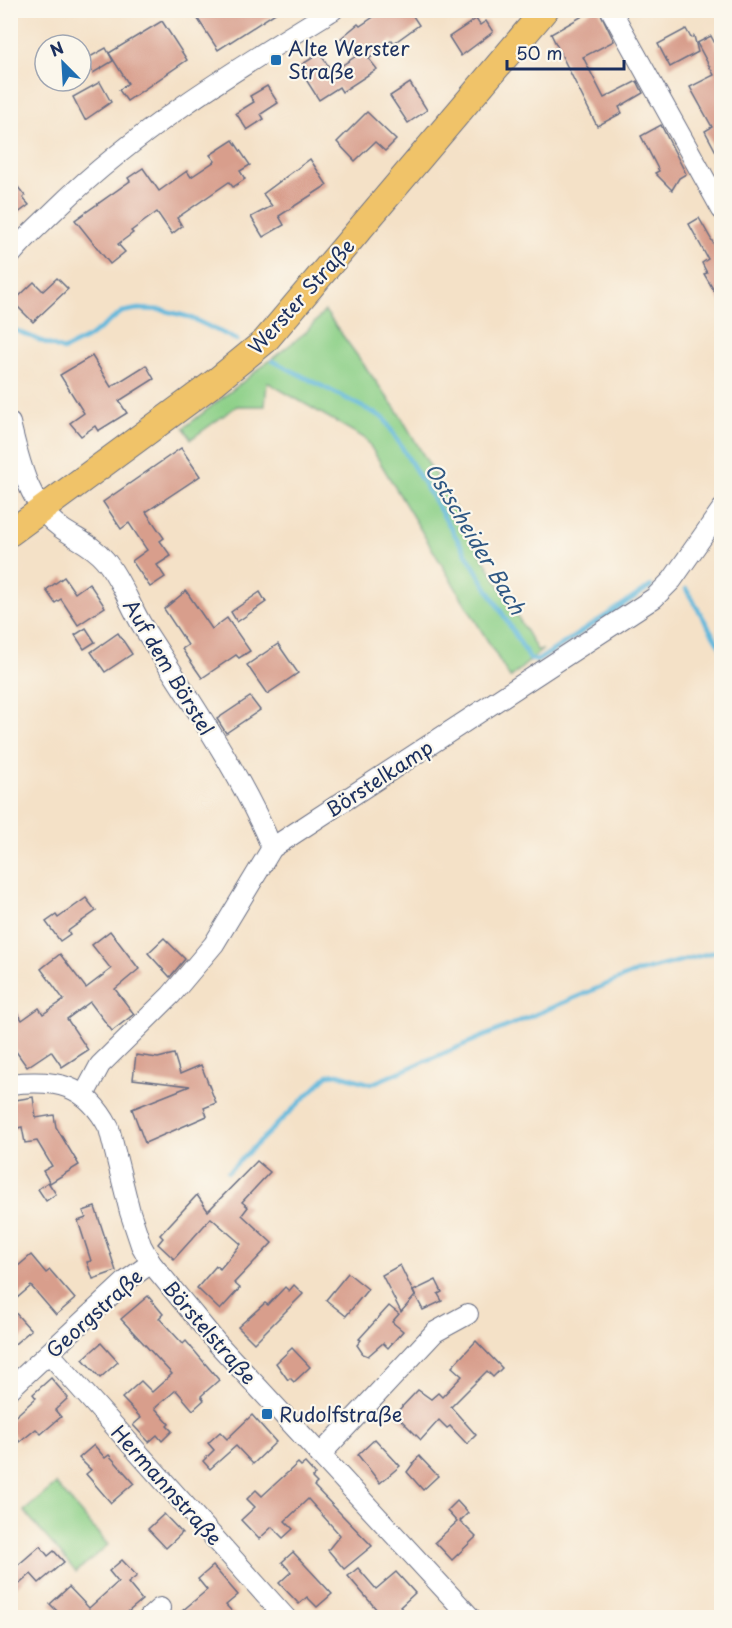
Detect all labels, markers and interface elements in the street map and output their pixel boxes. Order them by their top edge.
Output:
north arrow [33,33,93,93]
place label: Alte Werster Straße [288,33,410,86]
scale bar [507,33,624,71]
text: N [46,35,67,62]
text: 50 m [516,39,563,66]
marker: Alte Werster Straße [269,53,283,67]
street label: Werster Straße [241,231,361,361]
water label: Ostscheider Bach [418,456,535,621]
street label: Auf dem Börstel [116,593,222,741]
street label: Börstelkamp [319,732,439,824]
street label: Georgstraße [39,1261,149,1365]
street label: Börstelstraße [156,1273,264,1391]
place label: Rudolfstraße [279,1399,402,1429]
marker: Rudolfstraße [260,1407,274,1421]
street label: Hermannstraße [105,1418,229,1552]

